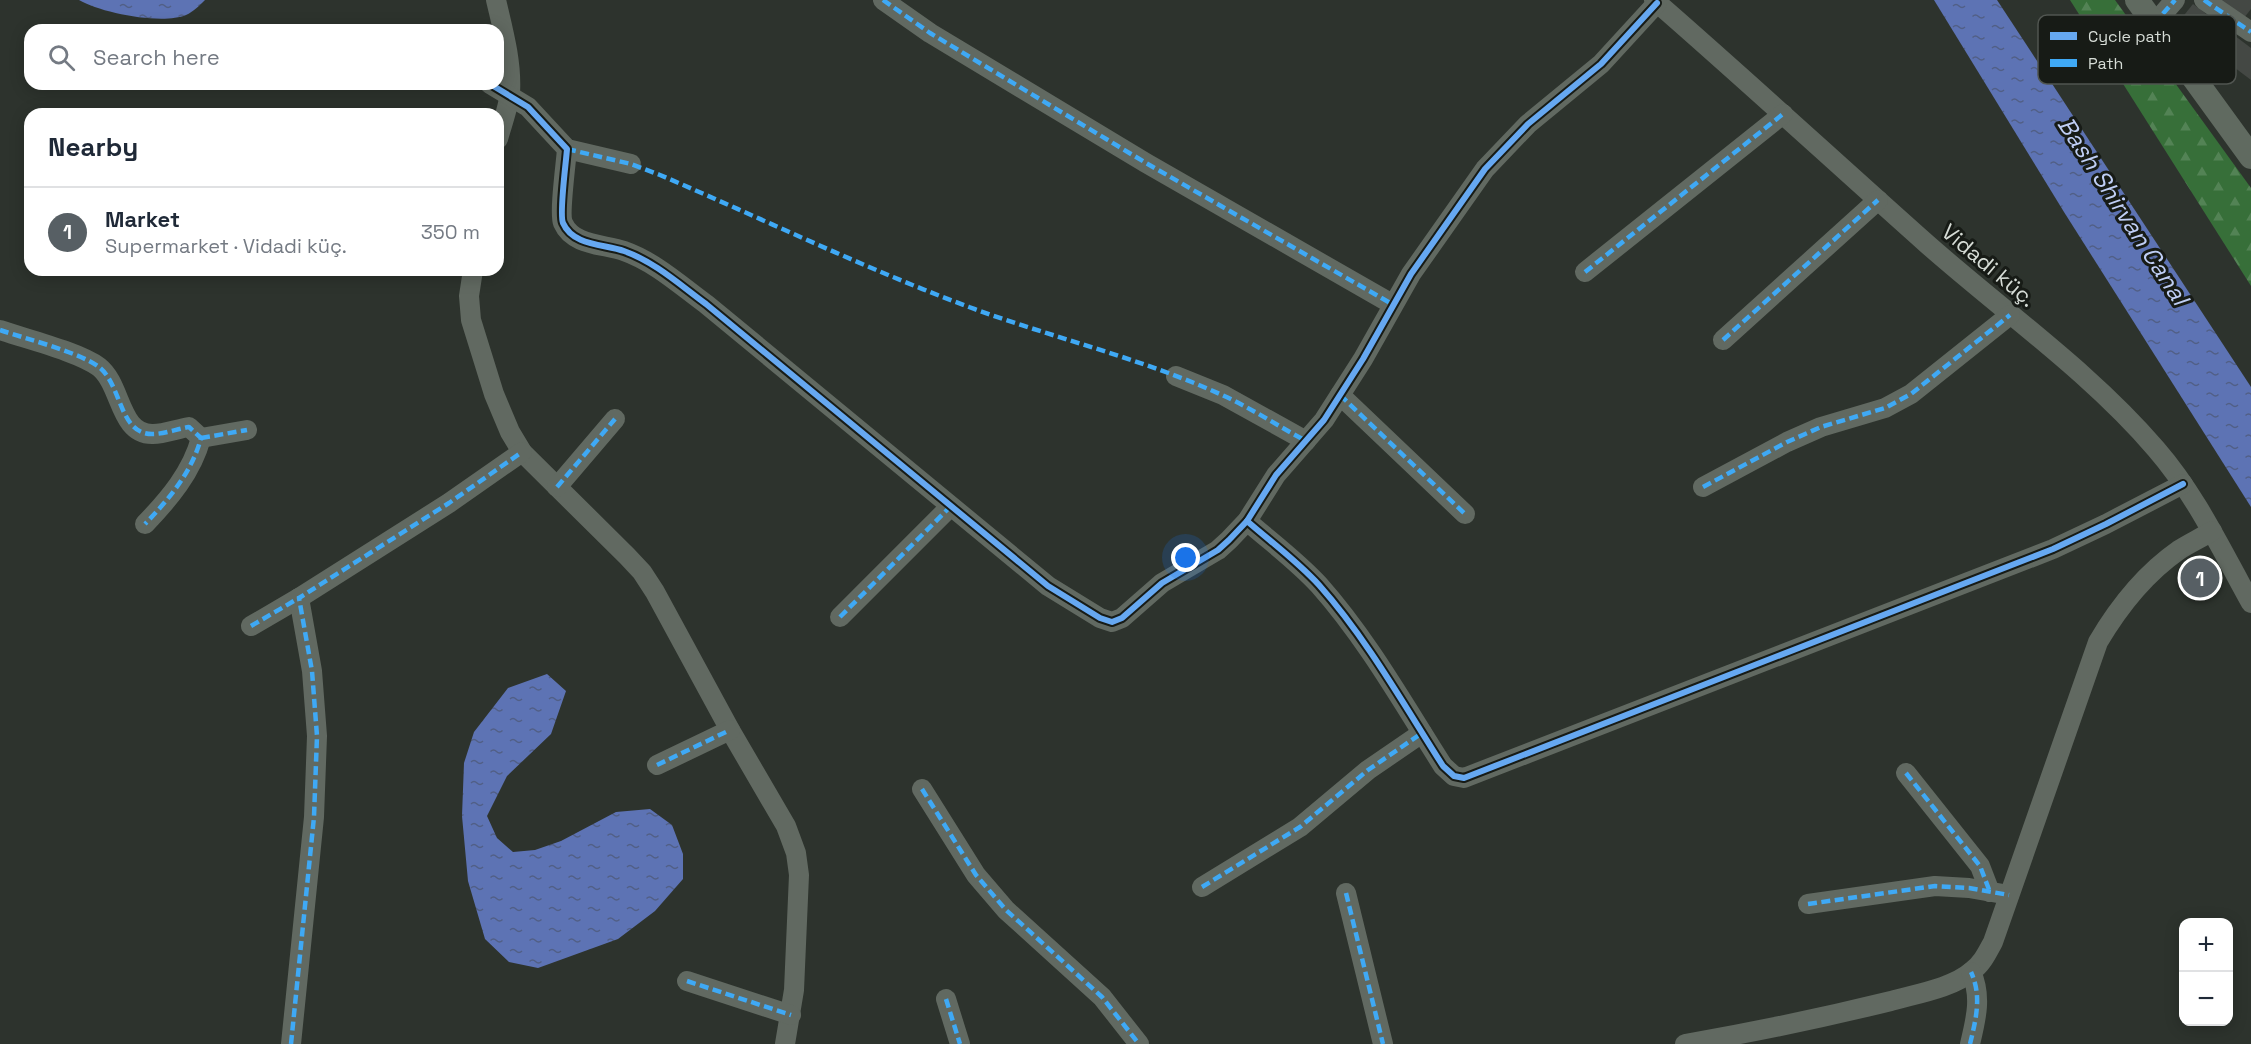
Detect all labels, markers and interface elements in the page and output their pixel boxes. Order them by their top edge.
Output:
legend [2038,15,2236,84]
search box [24,24,504,90]
text: Cycle path [2088,26,2171,47]
icon: search [45,41,78,74]
text: Search here [93,43,220,71]
text: Path [2088,53,2123,74]
water label: Bash Shirvan Canal [2051,111,2198,313]
text: Nearby [48,130,138,164]
text: Market [105,205,180,233]
street label: Vidadi küç. [1936,217,2042,313]
text: 1 [63,219,72,245]
text: 350 m [421,219,480,245]
text: Supermarket · Vidadi küç. [105,233,347,259]
your location [1171,543,1200,572]
pin: 1 [2180,556,2220,600]
map controls [2179,918,2233,1026]
button: + [2179,918,2233,972]
button: − [2179,972,2233,1026]

